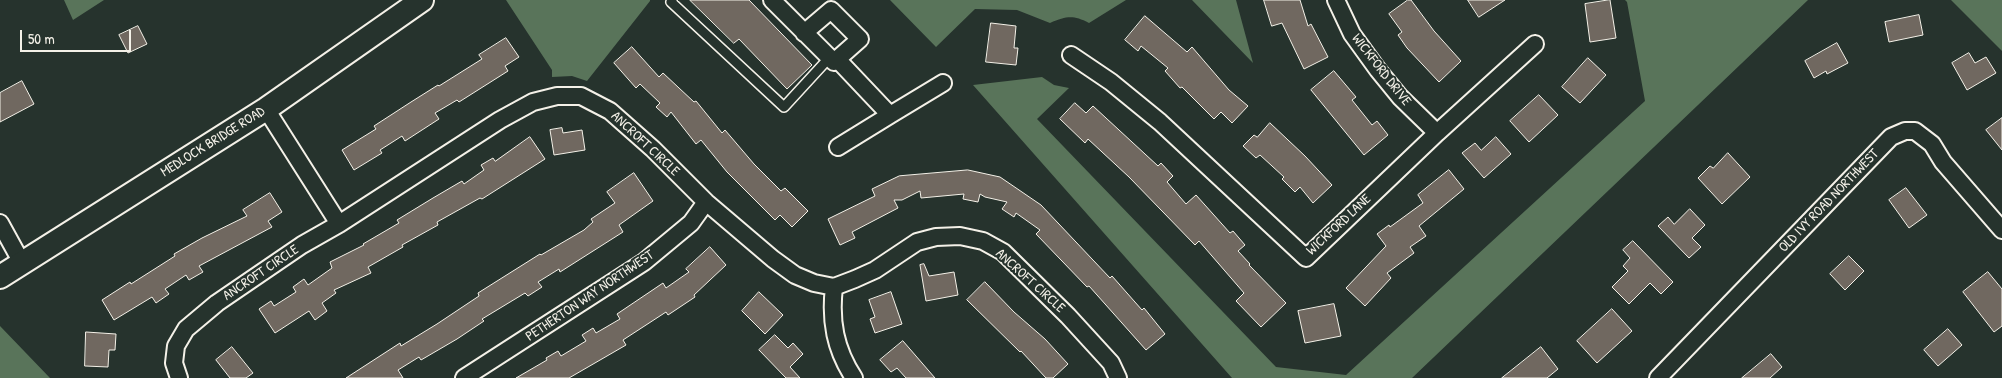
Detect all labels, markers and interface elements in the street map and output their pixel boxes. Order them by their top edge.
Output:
scale bar [22,20,134,52]
text: 50 m [28,28,55,49]
street label: WICKFORD DRIVE [1348,31,1414,109]
street label: MEDLOCK BRIDGE ROAD [158,103,268,181]
street label: ANCROFT CIRCLE [607,108,683,180]
street label: OLD IVY ROAD NORTHWEST [1775,146,1883,256]
street label: WICKFORD LANE [1303,191,1375,259]
street label: ANCROFT CIRCLE [220,242,302,304]
street label: ANCROFT CIRCLE [992,245,1068,317]
street label: PETHERTON WAY NORTHWEST [523,247,657,345]

